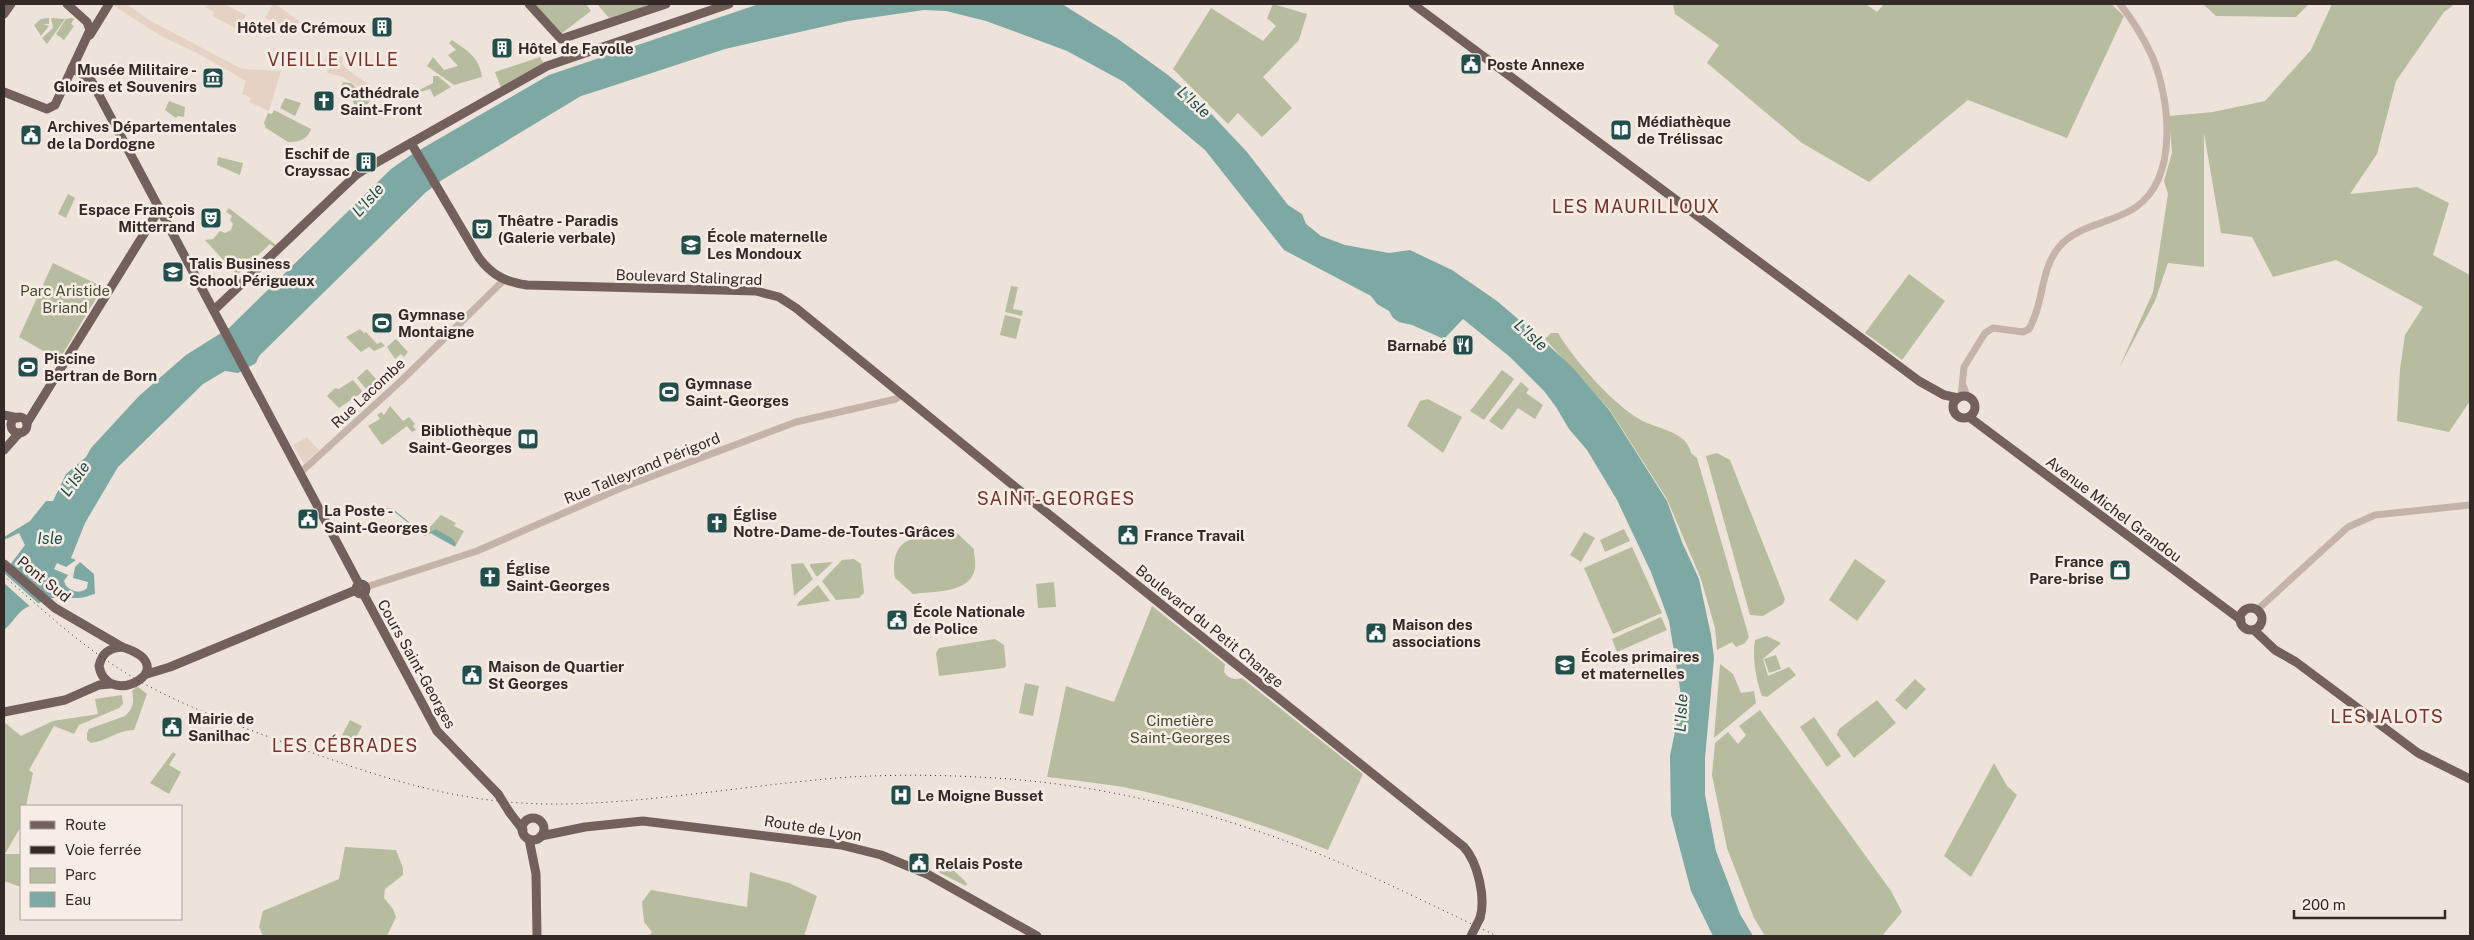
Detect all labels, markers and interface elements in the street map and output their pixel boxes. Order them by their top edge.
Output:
building icon: Hôtel de Crémoux [370,15,394,39]
place label: Hôtel de Crémoux [237,19,366,36]
building icon: Hôtel de Fayolle [490,36,514,60]
place label: Hôtel de Fayolle [518,40,634,57]
district label: VIEILLE VILLE [267,49,399,70]
public building icon: Poste Annexe [1459,52,1483,76]
place label: Poste Annexe [1487,56,1585,73]
place label: Musée Militaire - Gloires et Souvenirs [54,61,197,95]
museum icon: Musée Militaire - Gloires et Souvenirs [201,66,225,90]
water label: L'Isle [1173,82,1215,122]
place label: Cathédrale Saint-Front [340,84,422,118]
church icon: Cathédrale Saint-Front [312,89,336,113]
place label: Médiathèque de Trélissac [1637,113,1731,147]
place label: Archives Départementales de la Dordogne [47,118,237,152]
library icon: Médiathèque de Trélissac [1609,118,1633,142]
public building icon: Archives Départementales de la Dordogne [19,123,43,147]
place label: Eschif de Crayssac [284,145,350,179]
building icon: Eschif de Crayssac [354,150,378,174]
water label: L'Isle [348,179,388,221]
district label: LES MAURILLOUX [1552,196,1720,217]
place label: Espace François Mitterrand [79,201,195,235]
theatre icon: Espace François Mitterrand [199,206,223,230]
place label: Thêatre - Paradis (Galerie verbale) [498,212,618,246]
theatre icon: Thêatre - Paradis (Galerie verbale) [470,217,494,241]
place label: École maternelle Les Mondoux [707,228,828,262]
school or university icon: École maternelle Les Mondoux [679,233,703,257]
place label: Talis Business School Périgueux [189,255,315,289]
school or university icon: Talis Business School Périgueux [161,260,185,284]
street label: Boulevard Stalingrad [615,266,763,288]
park label: Parc Aristide Briand [20,282,110,316]
place label: Gymnase Montaigne [398,306,474,340]
sports icon: Gymnase Montaigne [370,311,394,335]
water label: L'Isle [1510,315,1552,355]
restaurant icon: Barnabé [1451,333,1475,357]
place label: Barnabé [1387,337,1447,354]
place label: Piscine Bertran de Born [44,350,157,384]
sports icon: Piscine Bertran de Born [16,355,40,379]
street label: Rue Lacombe [328,355,408,431]
place label: Gymnase Saint-Georges [685,375,789,409]
sports icon: Gymnase Saint-Georges [657,380,681,404]
place label: Bibliothèque Saint-Georges [408,422,512,456]
library icon: Bibliothèque Saint-Georges [516,427,540,451]
street label: Rue Talleyrand Périgord [561,429,723,507]
street label: Avenue Michel Grandou [2043,453,2185,565]
water label: L'Isle [56,458,94,500]
district label: SAINT-GEORGES [977,488,1135,509]
place label: La Poste - Saint-Georges [324,502,428,536]
place label: Église Notre-Dame-de-Toutes-Grâces [733,506,955,540]
public building icon: La Poste - Saint-Georges [296,507,320,531]
church icon: Église Notre-Dame-de-Toutes-Grâces [705,511,729,535]
public building icon: France Travail [1116,523,1140,547]
place label: France Travail [1144,527,1245,544]
water label: Isle [37,529,63,548]
street label: Pont Sud [14,552,74,606]
place label: France Pare-brise [2029,553,2104,587]
shop icon: France Pare-brise [2108,558,2132,582]
place label: Église Saint-Georges [506,560,610,594]
street label: Boulevard du Petit Change [1133,561,1287,691]
church icon: Église Saint-Georges [478,565,502,589]
street label: Cours Saint-Georges [374,597,460,731]
place label: École Nationale de Police [913,603,1025,637]
public building icon: École Nationale de Police [885,608,909,632]
place label: Maison des associations [1392,616,1481,650]
public building icon: Maison des associations [1364,621,1388,645]
place label: Écoles primaires et maternelles [1581,648,1700,682]
school or university icon: Écoles primaires et maternelles [1553,653,1577,677]
place label: Maison de Quartier St Georges [488,658,624,692]
public building icon: Maison de Quartier St Georges [460,663,484,687]
water label: L'Isle [1671,693,1692,733]
district label: LES JALOTS [2330,706,2444,727]
place label: Mairie de Sanilhac [188,710,254,744]
park label: Cimetière Saint-Georges [1130,712,1230,746]
public building icon: Mairie de Sanilhac [160,715,184,739]
district label: LES CÉBRADES [272,734,418,756]
hospital icon: Le Moigne Busset [889,783,913,807]
place label: Le Moigne Busset [917,787,1044,804]
legend [20,805,182,920]
street label: Route de Lyon [763,812,863,844]
text: Route [65,816,106,833]
text: Voie ferrée [65,841,142,858]
public building icon: Relais Poste [907,851,931,875]
place label: Relais Poste [935,855,1023,872]
text: Parc [65,866,97,883]
scale bar [2294,888,2445,920]
text: Eau [65,891,91,908]
text: 200 m [2302,896,2346,913]

